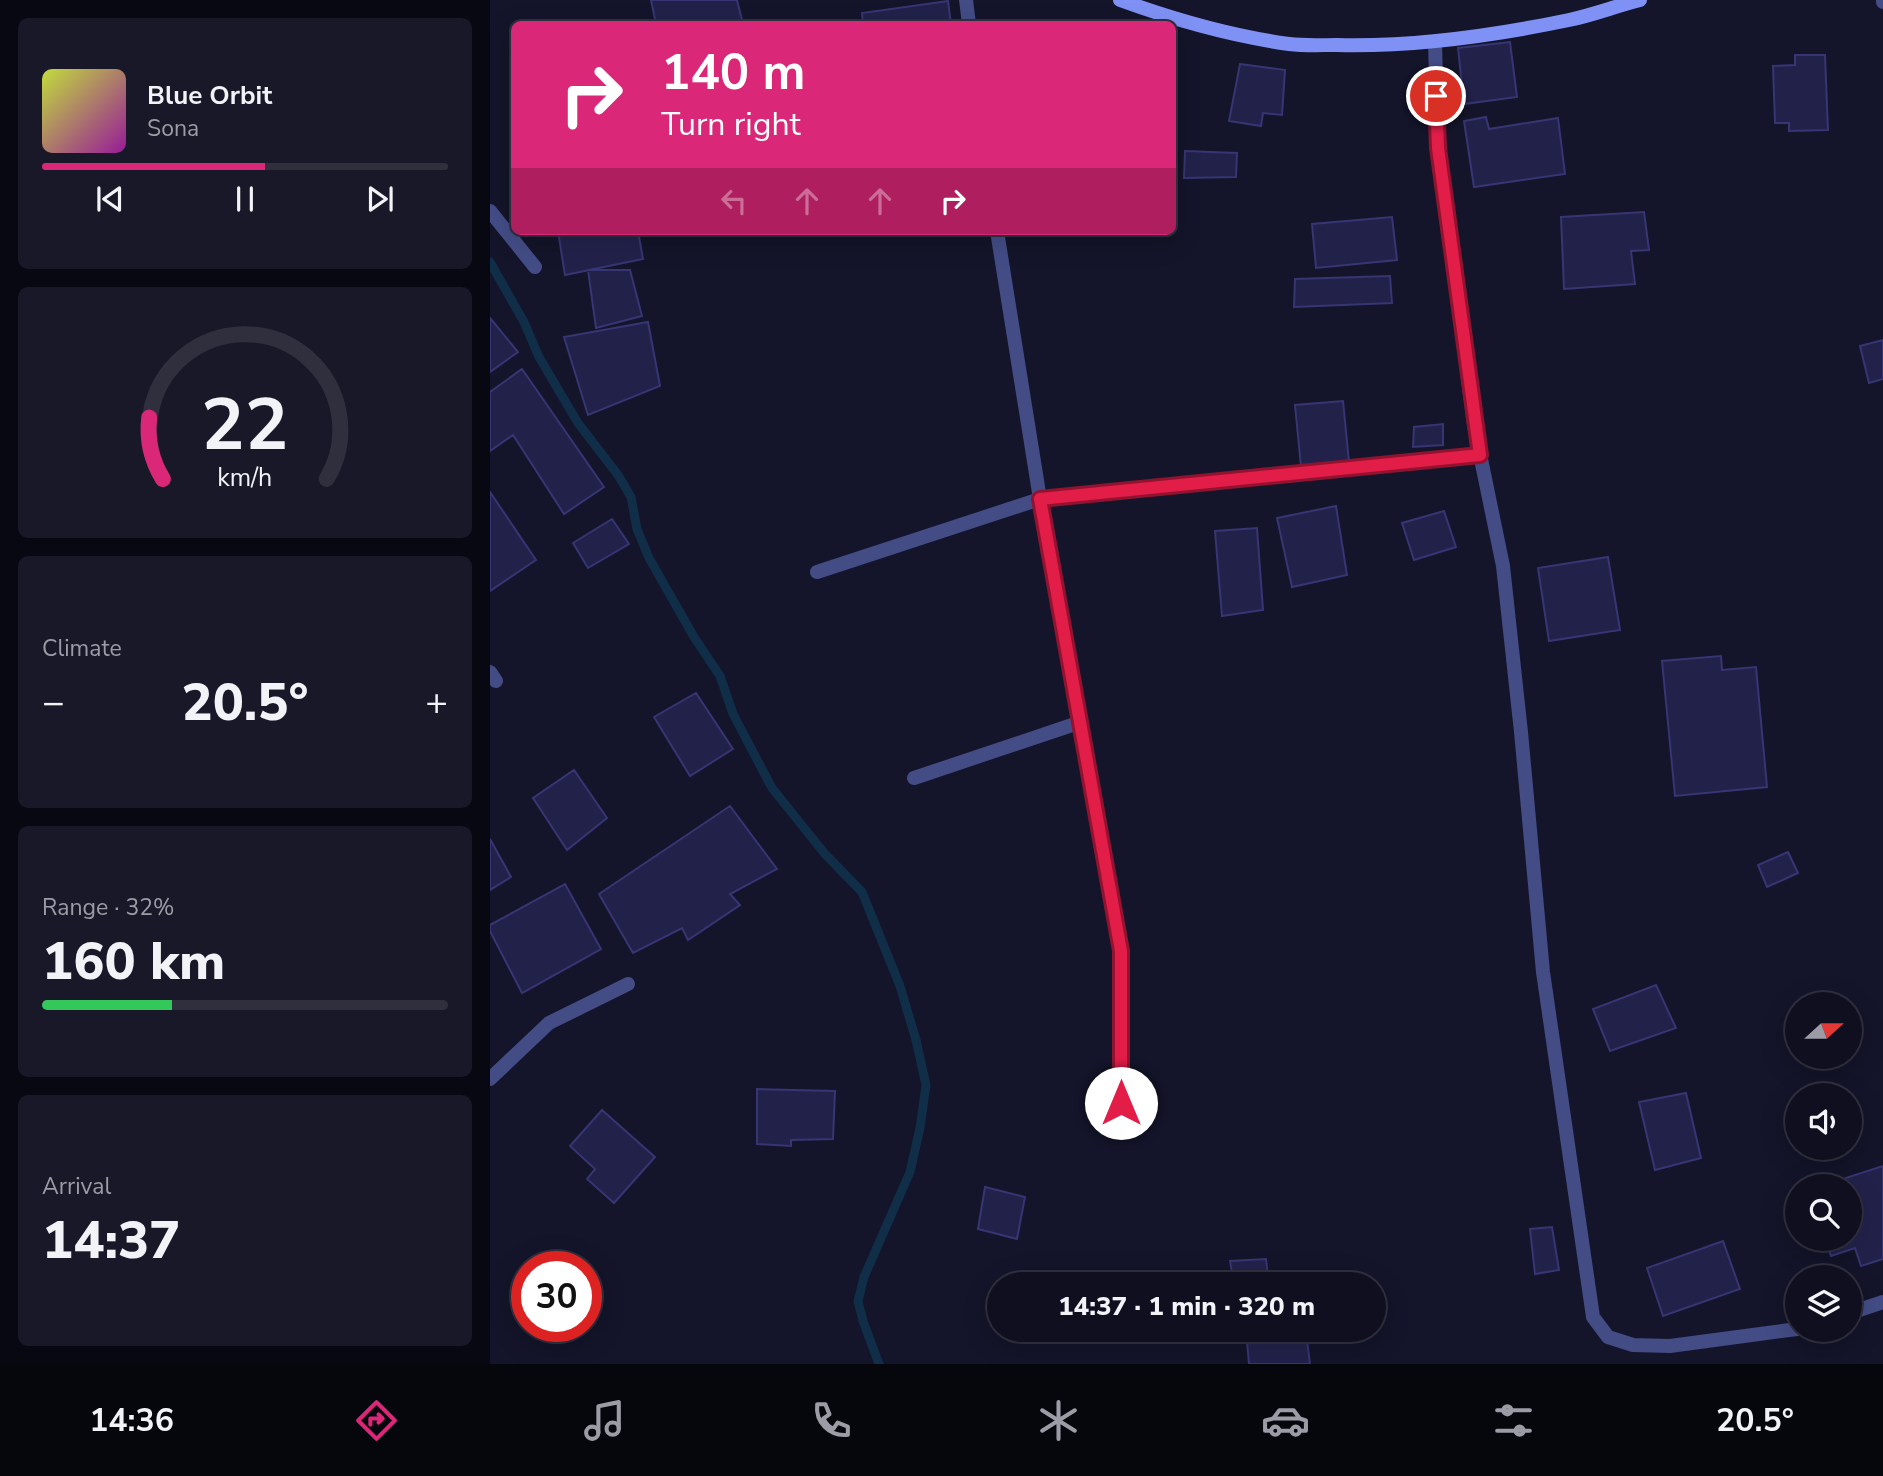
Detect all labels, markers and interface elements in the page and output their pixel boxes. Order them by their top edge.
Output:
text: 140 m [661,39,805,106]
icon: right [546,49,637,140]
pin [1406,66,1466,126]
icon: arrive [1417,77,1455,115]
text: Blue Orbit [147,78,272,113]
text: Turn right [661,103,801,146]
text: Sona [147,113,199,144]
icon: previous [91,180,129,218]
icon: pause [226,180,264,218]
icon: next [361,180,399,218]
icon: left [715,182,753,220]
icon: ahead [788,182,826,220]
icon: ahead [861,182,899,220]
icon: right [934,182,972,220]
text: 22 [201,375,289,475]
text: km/h [217,461,273,495]
text: Climate [42,633,122,664]
text: 20.5° [181,667,309,738]
text: − [42,677,65,728]
text: + [425,677,448,728]
text: Range · 32% [42,892,174,923]
text: 160 km [42,926,225,997]
north arrow [1785,992,1862,1069]
map controls [1785,992,1862,1342]
position arrow [1084,1066,1158,1140]
button: sound [1785,1083,1862,1160]
text: Arrival [42,1171,111,1202]
button: search [1785,1174,1862,1251]
text: 14:37 [42,1205,180,1276]
speed limit sign: 30 [511,1251,602,1342]
button: layers [1785,1265,1862,1342]
text: 14:37 · 1 min · 320 m [1058,1289,1315,1324]
icon: directions [352,1396,401,1445]
icon: music [580,1396,629,1445]
icon: phone [807,1396,856,1445]
icon: climate [1034,1396,1083,1445]
icon: car [1261,1396,1310,1445]
icon: filters [1489,1396,1538,1445]
text: 14:36 [89,1399,174,1442]
text: 20.5° [1716,1399,1794,1442]

